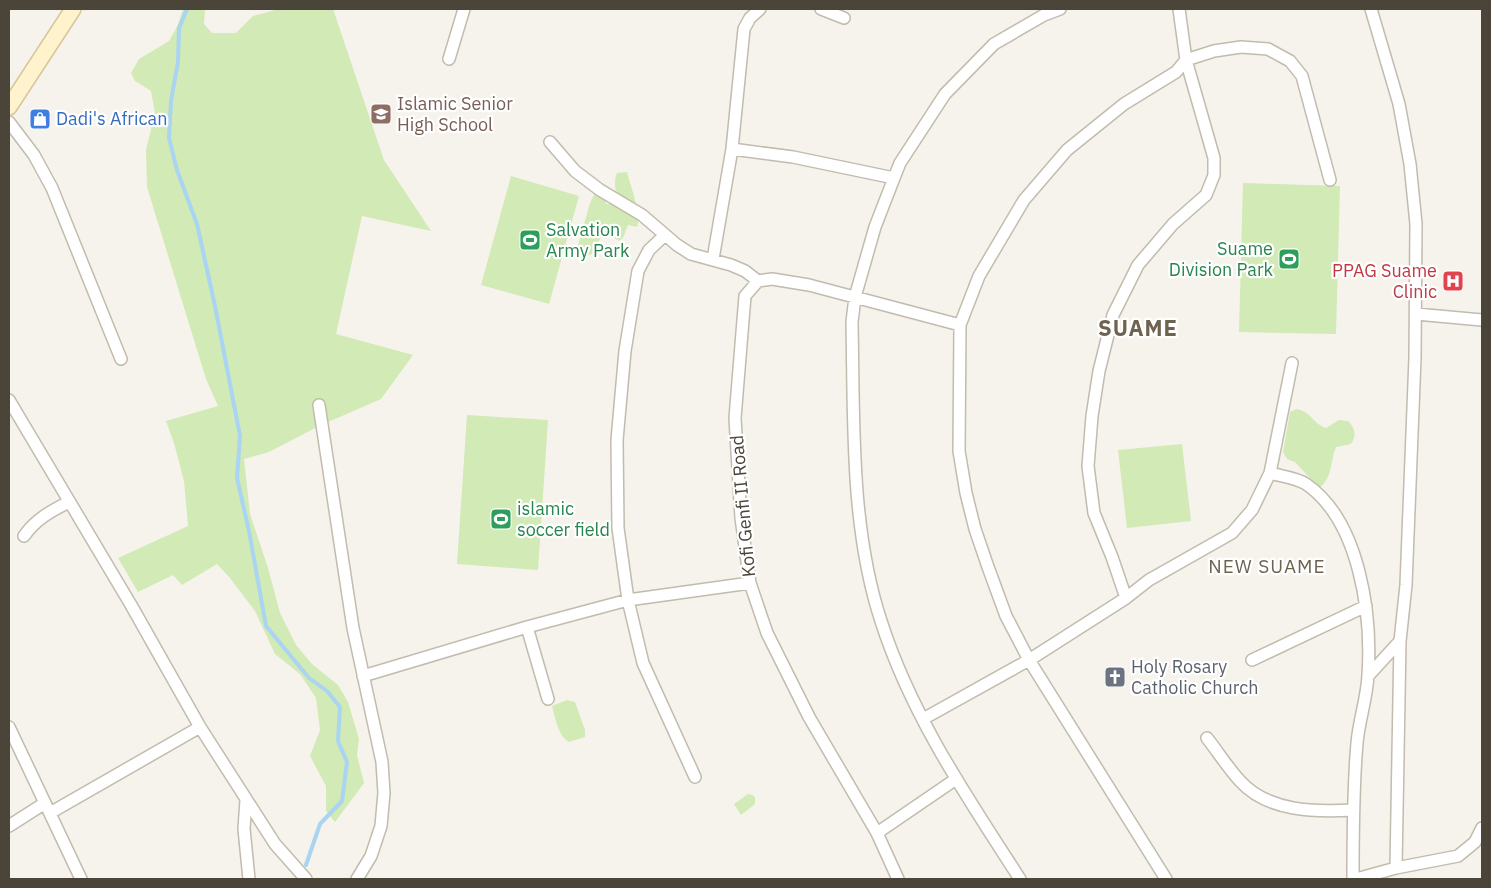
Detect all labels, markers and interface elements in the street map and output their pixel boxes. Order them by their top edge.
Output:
place label: Islamic Senior High School [397,92,513,136]
school or university icon: Islamic Senior High School [369,102,393,126]
shop icon: Dadi's African [28,107,52,131]
place label: Dadi's African [56,107,167,130]
place label: Salvation Army Park [546,218,630,262]
sports icon: Salvation Army Park [518,228,542,252]
place label: Suame Division Park [1169,237,1274,281]
sports icon: Suame Division Park [1277,247,1301,271]
place label: PPAG Suame Clinic [1332,259,1437,303]
hospital icon: PPAG Suame Clinic [1441,269,1465,293]
district label: SUAME [1098,313,1178,342]
street label: Kofi Genfi II Road [725,434,760,578]
place label: islamic soccer field [517,497,610,541]
sports icon: islamic soccer field [489,507,513,531]
district label: NEW SUAME [1208,554,1326,578]
place label: Holy Rosary Catholic Church [1131,655,1259,699]
church icon: Holy Rosary Catholic Church [1103,665,1127,689]

